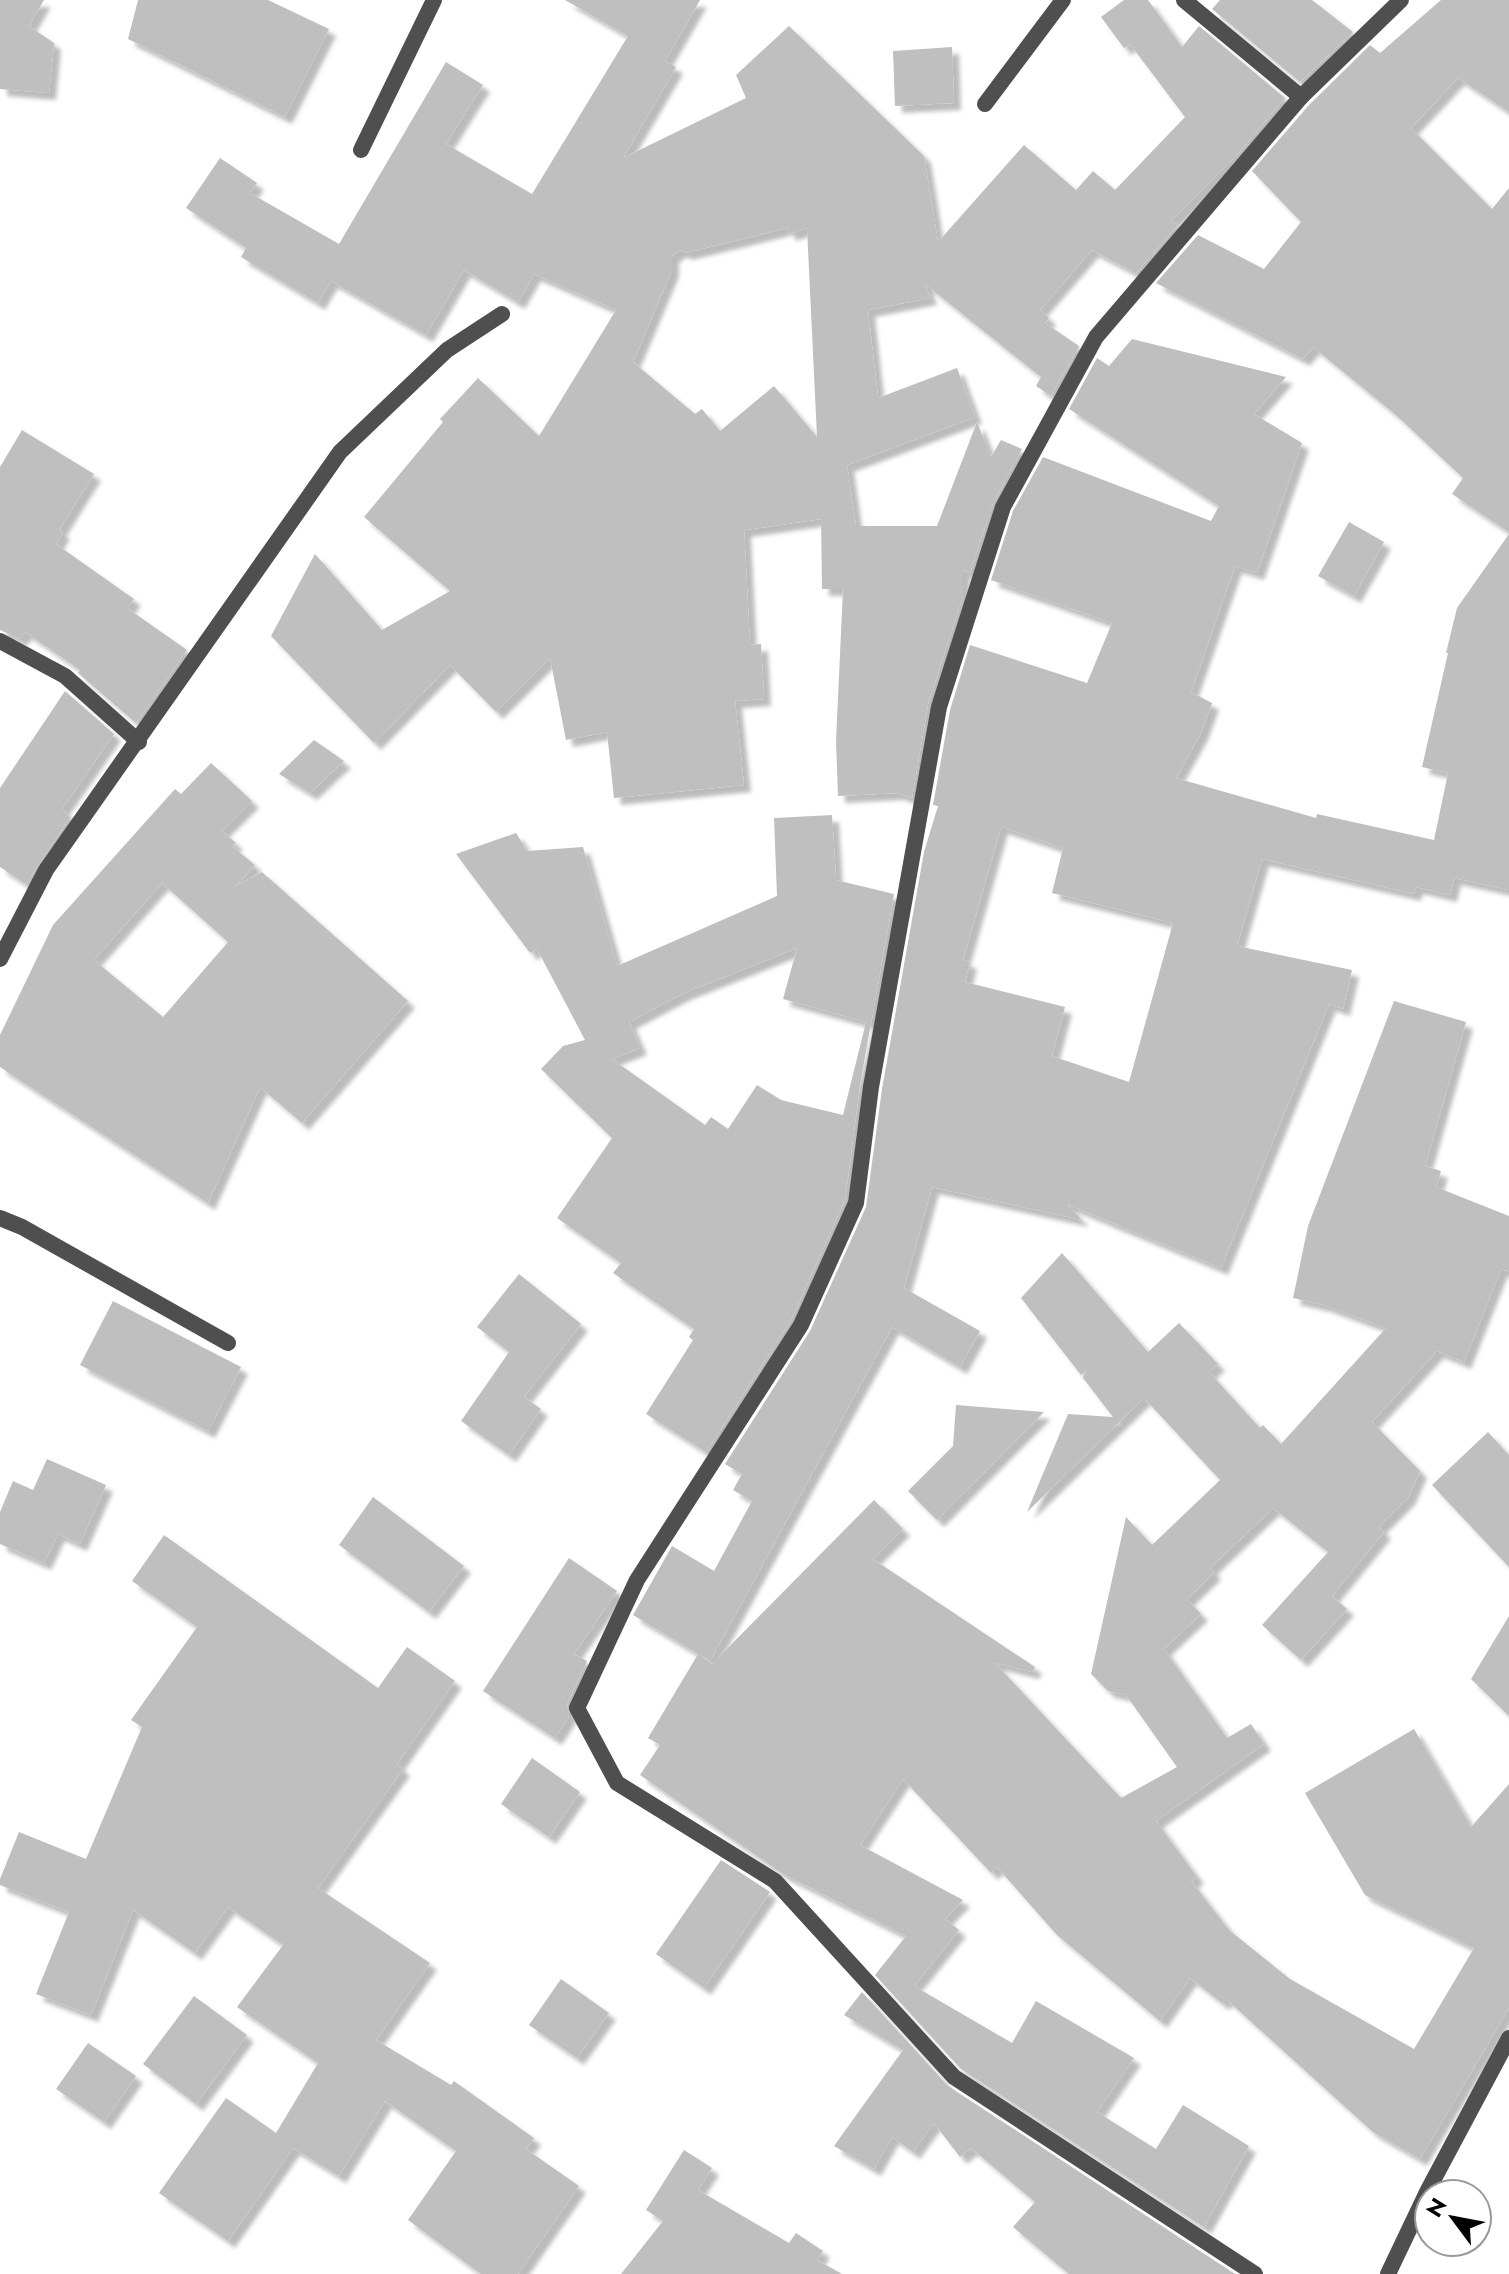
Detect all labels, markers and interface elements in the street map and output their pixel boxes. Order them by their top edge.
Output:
north arrow [1413,2178,1493,2258]
text: N [1418,2192,1454,2223]

